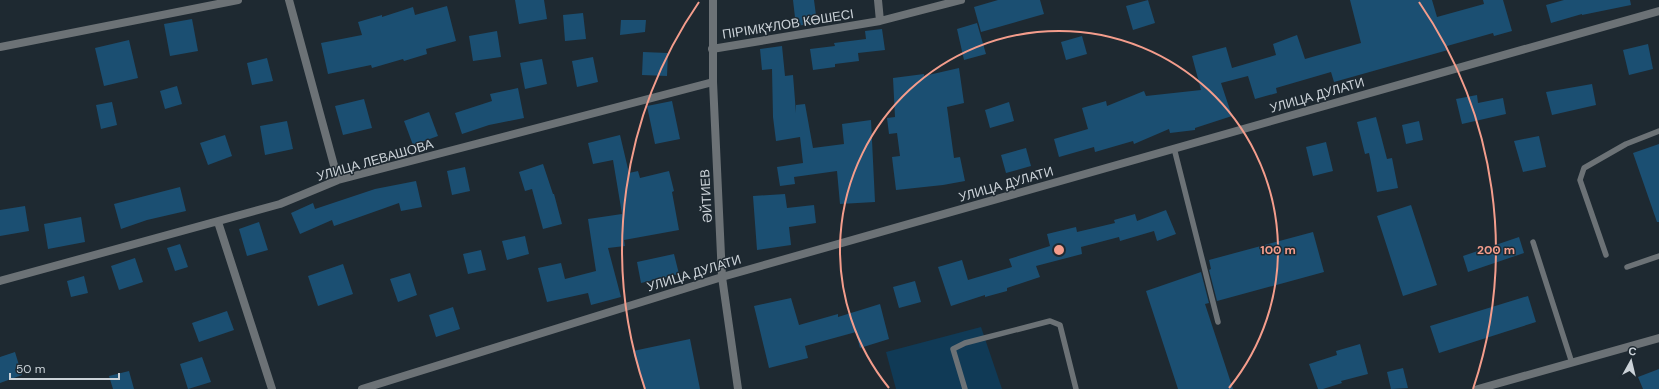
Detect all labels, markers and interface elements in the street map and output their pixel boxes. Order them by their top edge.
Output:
street label: ПІРІМҚҰЛОВ КӨШЕСІ [721,5,855,43]
street label: УЛИЦА ДУЛАТИ [1268,73,1366,117]
street label: УЛИЦА ЛЕВАШОВА [315,135,436,185]
street label: УЛИЦА ДУЛАТИ [957,162,1055,206]
street label: ӘЙТИЕВ [696,169,716,223]
text: 100 m [1260,242,1296,258]
text: 200 m [1477,242,1515,258]
centre of rings [1052,243,1066,257]
street label: УЛИЦА ДУЛАТИ [645,251,743,295]
north arrow [1611,341,1651,381]
text: С [1627,344,1637,359]
scale bar [10,355,119,381]
text: 50 m [16,361,45,377]

